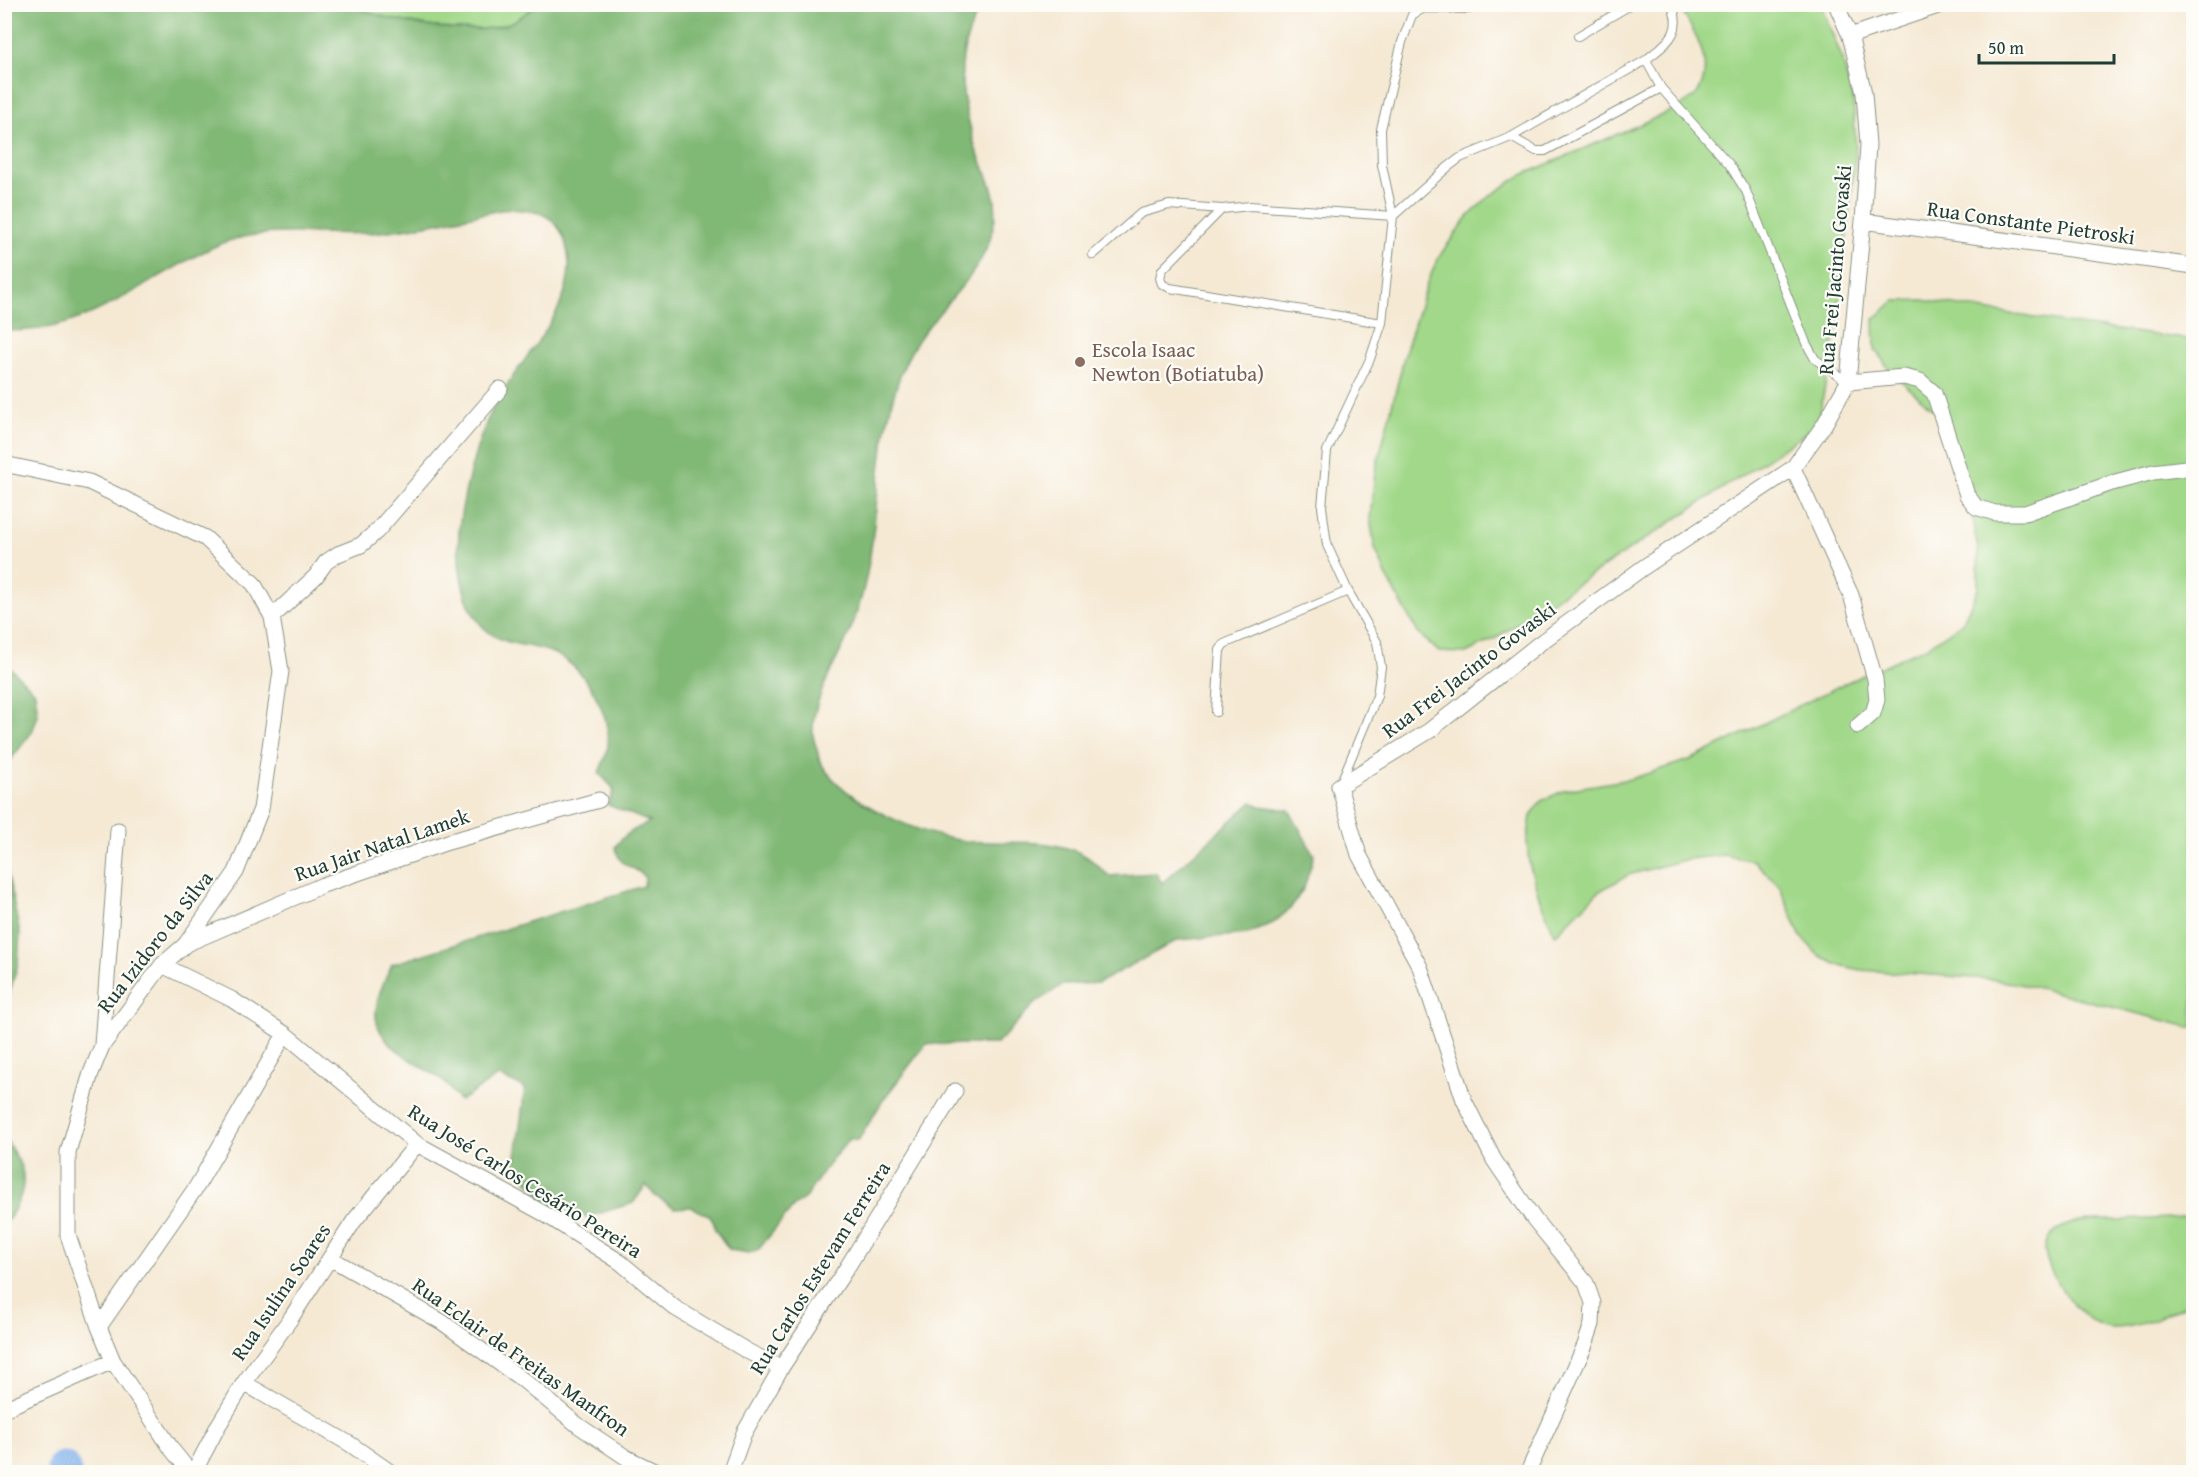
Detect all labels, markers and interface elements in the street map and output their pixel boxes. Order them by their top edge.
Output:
scale bar [1979,27,2114,65]
text: 50 m [1988,34,2024,61]
street label: Rua Frei Jacinto Govaski [1810,164,1859,376]
street label: Rua Constante Pietroski [1925,193,2137,252]
place label: Escola Isaac Newton (Botiatuba) [1092,334,1264,389]
marker: Escola Isaac Newton (Botiatuba) [1073,355,1087,369]
street label: Rua Frei Jacinto Govaski [1375,594,1562,745]
street label: Rua Jair Natal Lamek [290,800,474,889]
street label: Rua Izidoro da Silva [89,864,220,1019]
street label: Rua José Carlos Cesário Pereira [402,1096,648,1265]
street label: Rua Carlos Estevam Ferreira [741,1155,898,1380]
street label: Rua Isulina Soares [223,1217,338,1367]
street label: Rua Eclair de Freitas Manfron [406,1269,637,1444]

